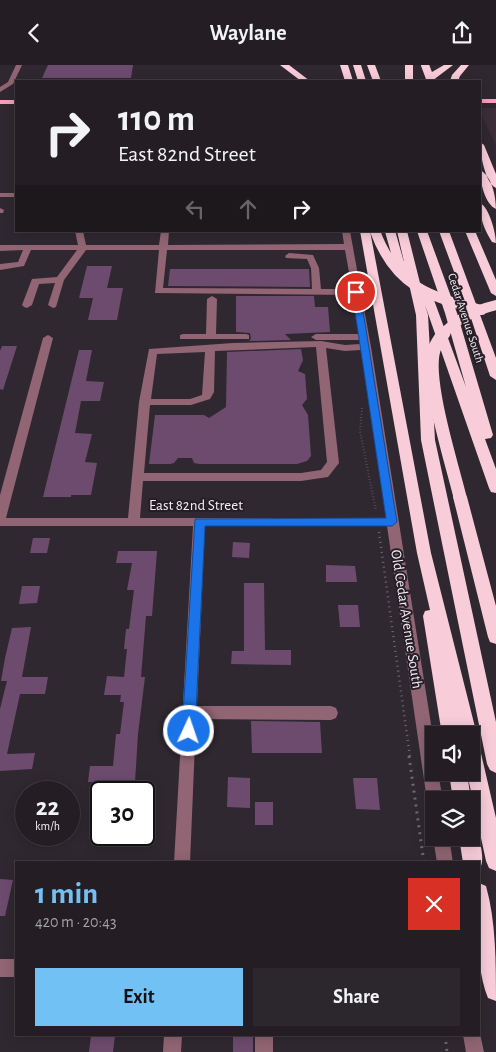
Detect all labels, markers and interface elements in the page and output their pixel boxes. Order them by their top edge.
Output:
icon: back [20,19,48,47]
icon: share [448,19,476,47]
text: Waylane [209,22,287,44]
icon: right [35,100,100,165]
text: 110 m [118,102,195,137]
text: East 82nd Street [118,143,256,165]
icon: left [181,195,209,223]
icon: ahead [234,195,262,223]
icon: right [287,195,315,223]
pin [335,271,377,313]
street label: Cedar Avenue South [446,272,486,364]
icon: arrive [342,278,370,306]
street label: East 82nd Street [149,498,243,513]
street label: Old Cedar Avenue South [388,549,425,690]
position arrow [162,704,214,756]
map controls [425,726,480,846]
button: sound [425,726,480,781]
speed limit sign: 30 [90,781,155,846]
button: layers [425,791,480,846]
text: 22 [36,795,59,820]
text: km/h [35,820,60,832]
button: close [408,878,460,930]
text: 1 min [35,879,98,909]
text: 420 m · 20:43 [35,914,117,930]
button: Exit [35,968,243,1026]
button: Share [253,968,460,1026]

